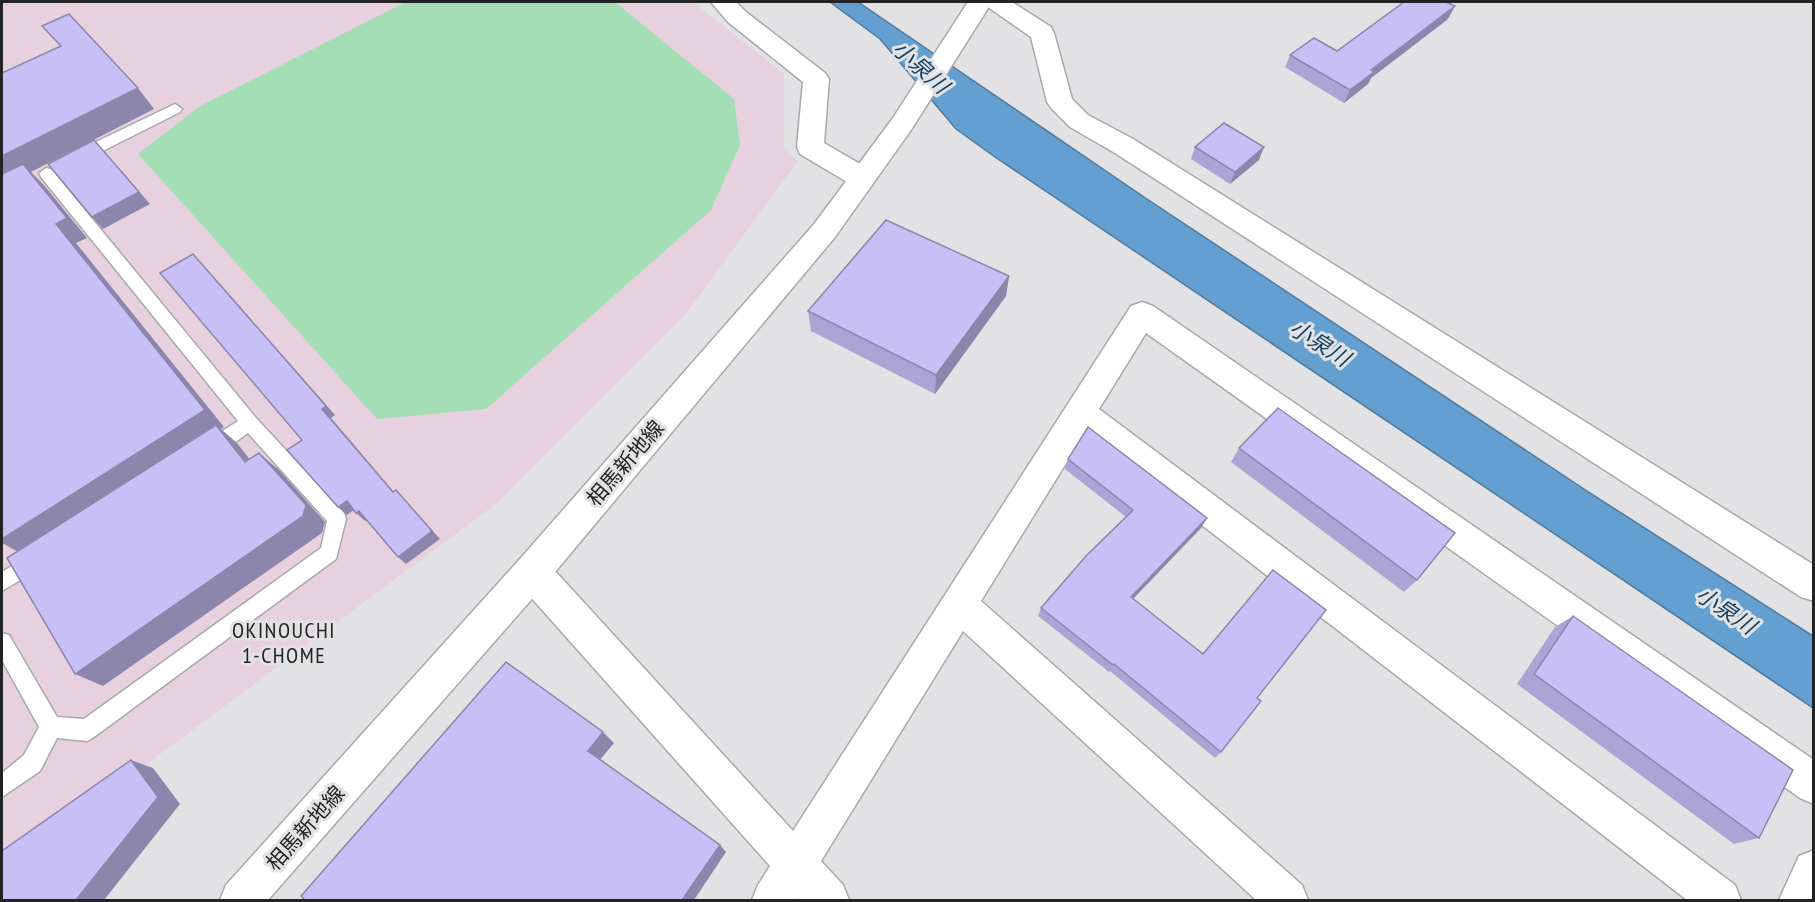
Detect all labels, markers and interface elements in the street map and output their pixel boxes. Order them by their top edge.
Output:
water label: 小泉川 [887,35,956,101]
water label: 小泉川 [1285,314,1357,373]
street label: 相馬新地線 [580,415,670,511]
water label: 小泉川 [1691,580,1763,641]
district label: OKINOUCHI 1-CHOME [232,616,336,669]
street label: 相馬新地線 [260,780,350,876]

